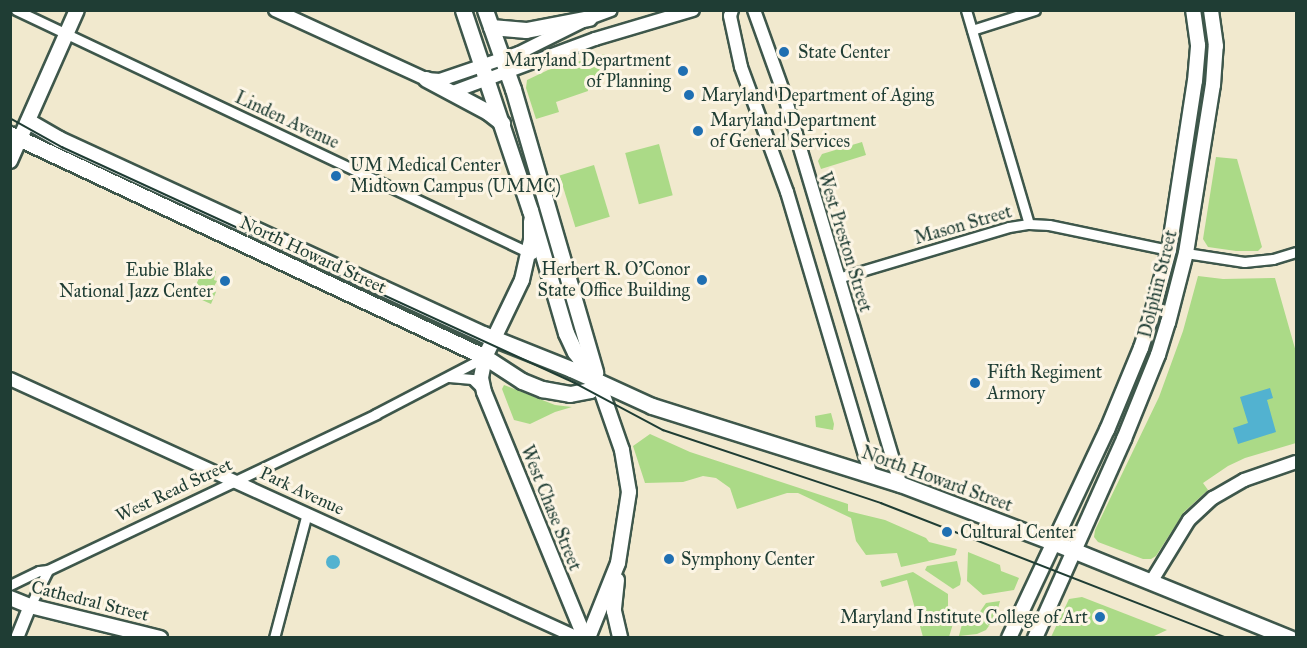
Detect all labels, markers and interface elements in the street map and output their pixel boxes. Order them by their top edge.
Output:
place label: State Center [798,41,890,63]
marker: State Center [775,43,793,61]
place label: Maryland Department of Planning [505,50,671,92]
marker: Maryland Department of Planning [676,64,690,78]
place label: Maryland Department of Aging [701,84,934,106]
street label: Linden Avenue [232,87,342,153]
marker: Maryland Department of Aging [682,88,696,102]
place label: Maryland Department of General Services [710,110,876,152]
marker: Maryland Department of General Services [691,124,705,138]
place label: UM Medical Center Midtown Campus (UMMC) [350,155,561,198]
marker: UM Medical Center Midtown Campus (UMMC) [327,167,345,185]
street label: West Preston Street [813,169,877,315]
street label: Mason Street [912,201,1014,249]
street label: North Howard Street [236,212,390,298]
street label: Dolphin Street [1134,228,1182,340]
place label: Herbert R. O'Conor State Office Building [538,259,690,302]
place label: Eubie Blake National Jazz Center [59,260,213,302]
marker: Herbert R. O'Conor State Office Building [695,273,709,287]
marker: Eubie Blake National Jazz Center [218,274,232,288]
place label: Fifth Regiment Armory [987,362,1102,404]
marker: Fifth Regiment Armory [968,376,982,390]
street label: West Chase Street [516,442,586,574]
street label: North Howard Street [858,442,1016,516]
street label: West Read Street [112,454,236,526]
street label: Park Avenue [256,462,348,520]
place label: Cultural Center [960,521,1076,543]
marker: Cultural Center [938,523,956,541]
place label: Symphony Center [681,548,815,570]
marker: Symphony Center [662,552,676,566]
street label: Cathedral Street [29,576,151,626]
place label: Maryland Institute College of Art [840,606,1088,628]
marker: Maryland Institute College of Art [1093,610,1107,624]

